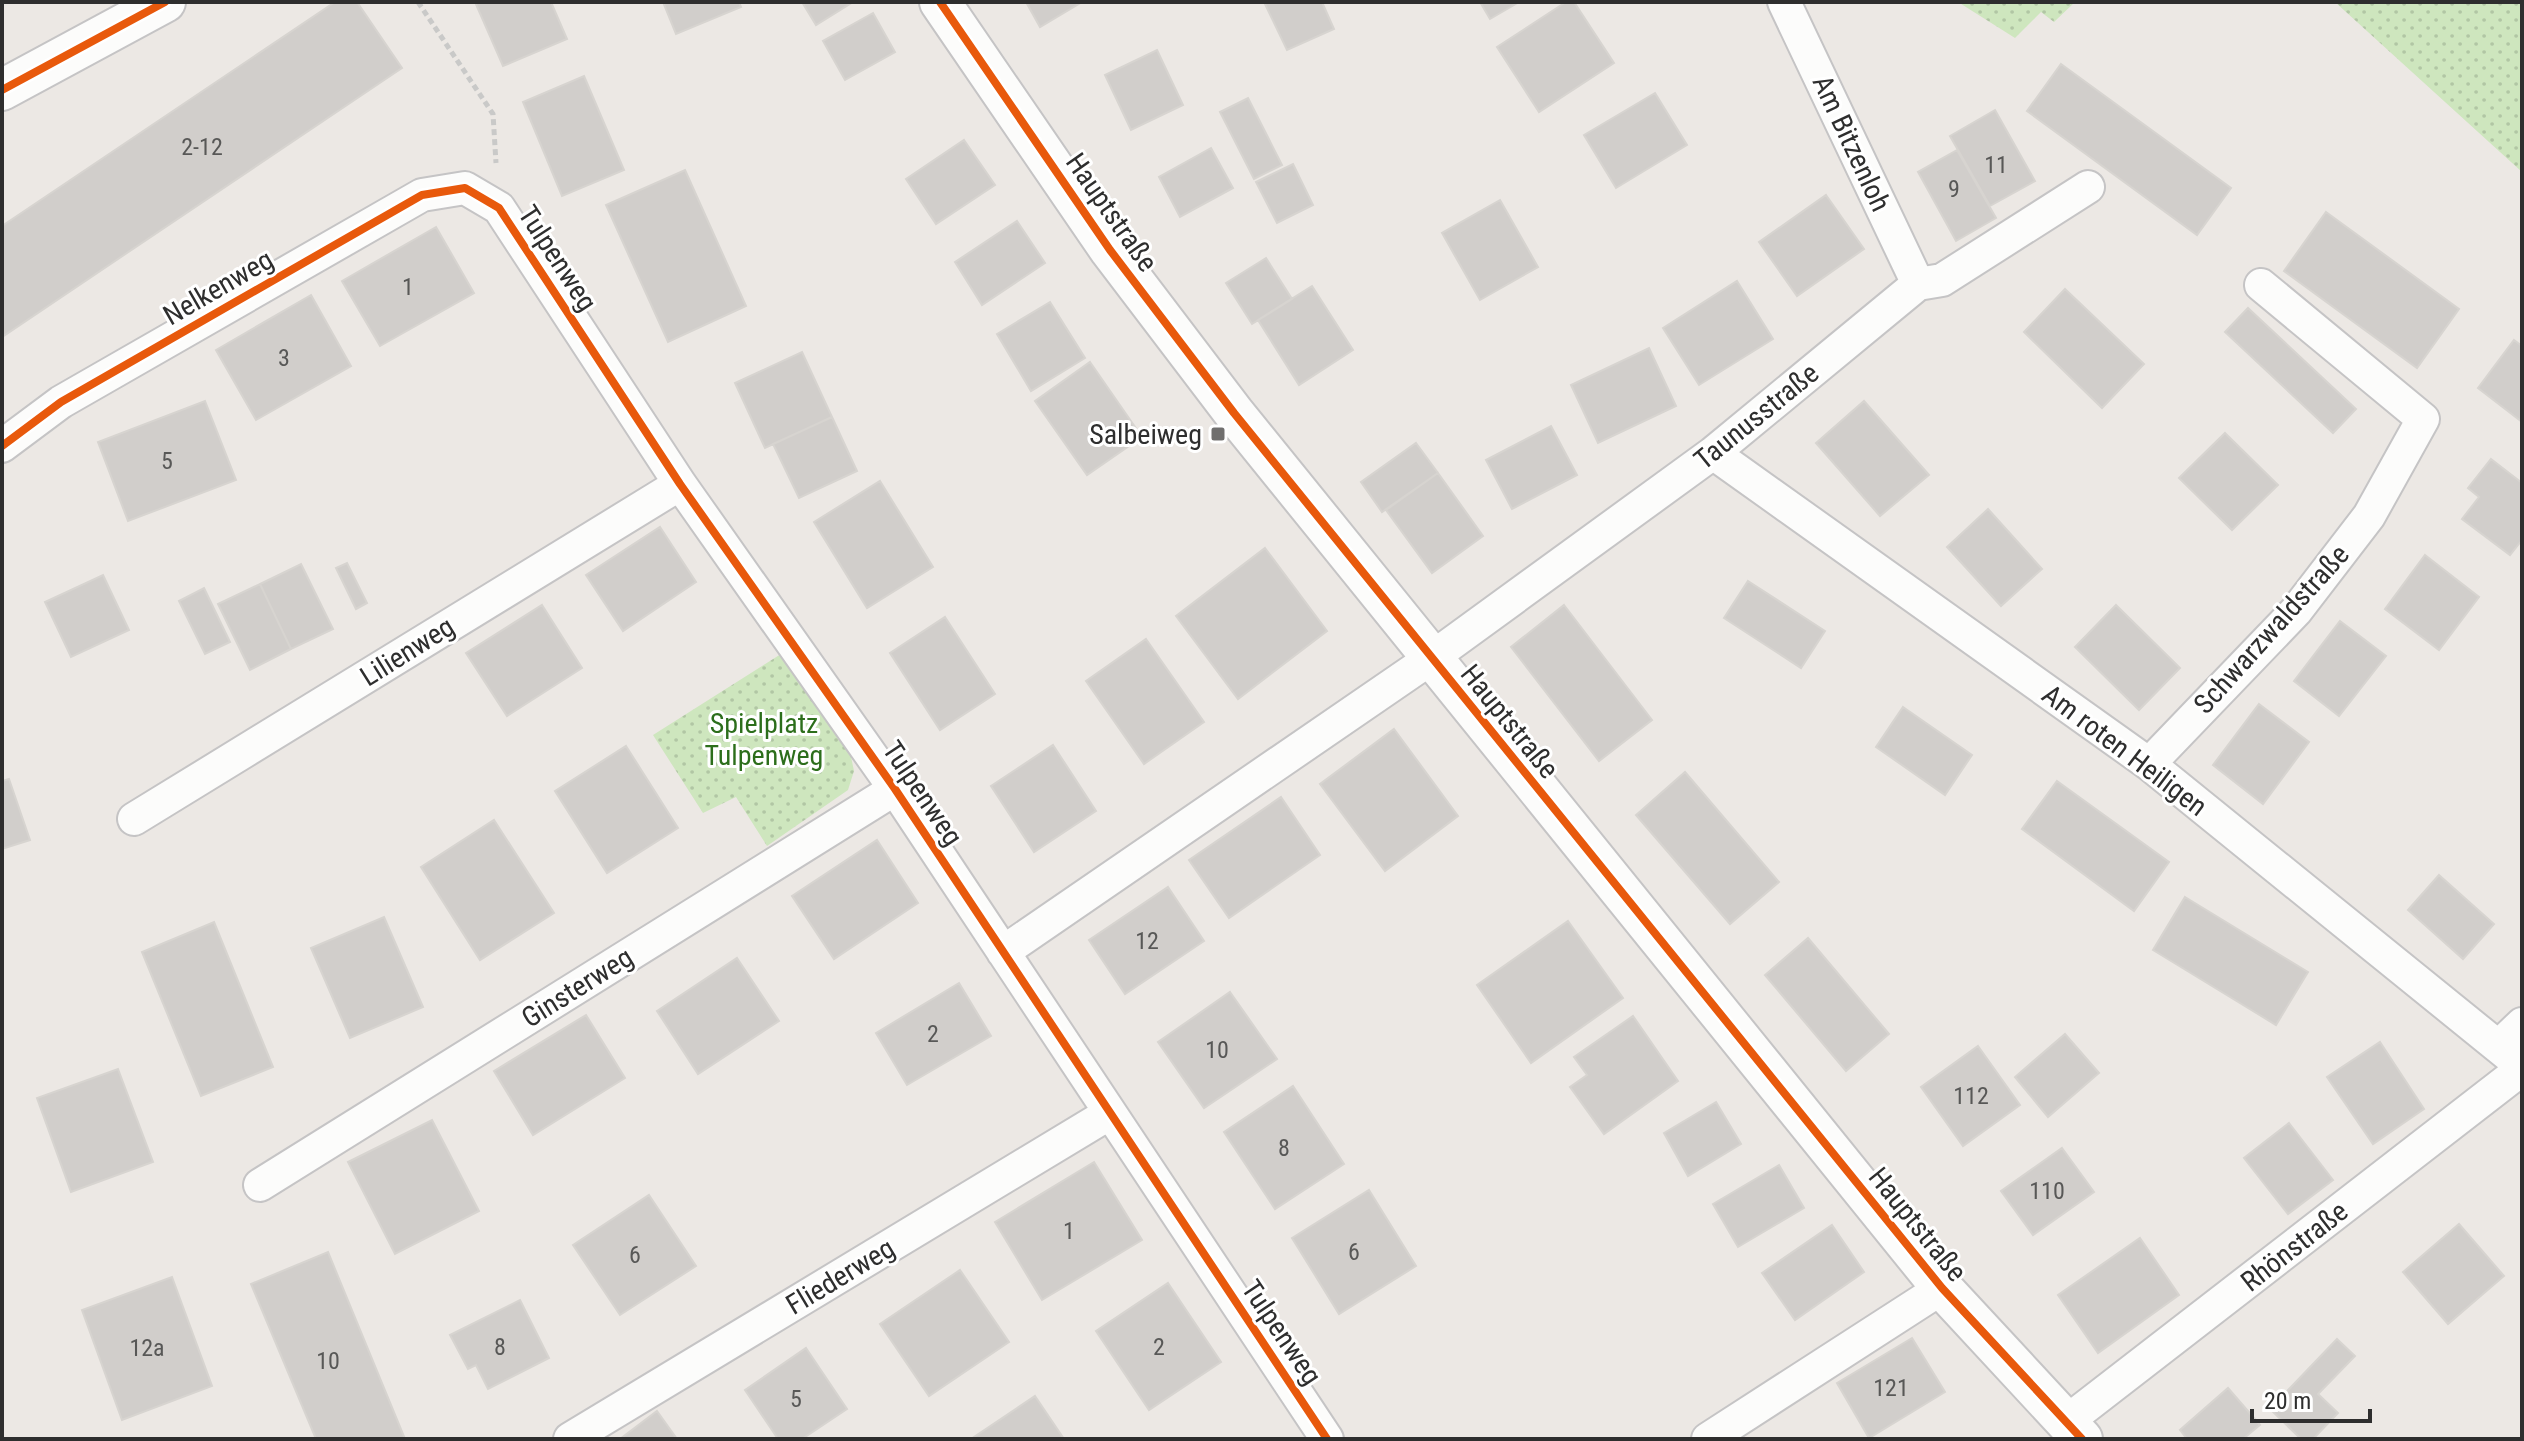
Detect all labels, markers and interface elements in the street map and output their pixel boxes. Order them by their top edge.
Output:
street label: Am Bitzenloh [1806,70,1897,217]
house number: 2-12 [181,133,223,161]
street label: Hauptstraße [1059,147,1164,278]
house number: 11 [1984,151,2008,179]
house number: 9 [1948,175,1960,203]
street label: Tulpenweg [511,199,604,317]
street label: Nelkenweg [158,243,279,332]
house number: 1 [402,273,414,301]
house number: 3 [278,344,290,372]
street label: Taunusstraße [1688,356,1825,476]
place label: Salbeiweg [1089,418,1202,451]
marker: Salbeiweg [1209,425,1227,443]
house number: 5 [161,447,173,475]
street label: Schwarzwaldstraße [2187,538,2356,720]
street label: Lilienweg [354,610,460,693]
street label: Hauptstraße [1454,658,1565,785]
street label: Am roten Heiligen [2036,678,2214,823]
park label: Spielplatz Tulpenweg [705,707,823,772]
street label: Tulpenweg [876,735,970,852]
house number: 12 [1135,927,1159,955]
street label: Ginsterweg [516,940,639,1034]
house number: 2 [927,1020,939,1048]
house number: 10 [1205,1036,1229,1064]
house number: 112 [1953,1082,1989,1110]
house number: 8 [1278,1134,1290,1162]
street label: Hauptstraße [1862,1161,1973,1288]
house number: 110 [2029,1177,2065,1205]
street label: Rhönstraße [2234,1195,2354,1298]
house number: 1 [1063,1217,1075,1245]
street label: Fliederweg [780,1231,900,1322]
house number: 6 [1348,1238,1360,1266]
house number: 6 [629,1241,641,1269]
street label: Tulpenweg [1235,1274,1329,1391]
house number: 8 [494,1333,506,1361]
house number: 2 [1153,1333,1165,1361]
house number: 12a [129,1334,165,1362]
house number: 10 [316,1347,340,1375]
scale bar [2252,1373,2370,1423]
house number: 121 [1873,1374,1909,1402]
house number: 5 [790,1385,802,1413]
text: 20 m [2264,1387,2311,1415]

